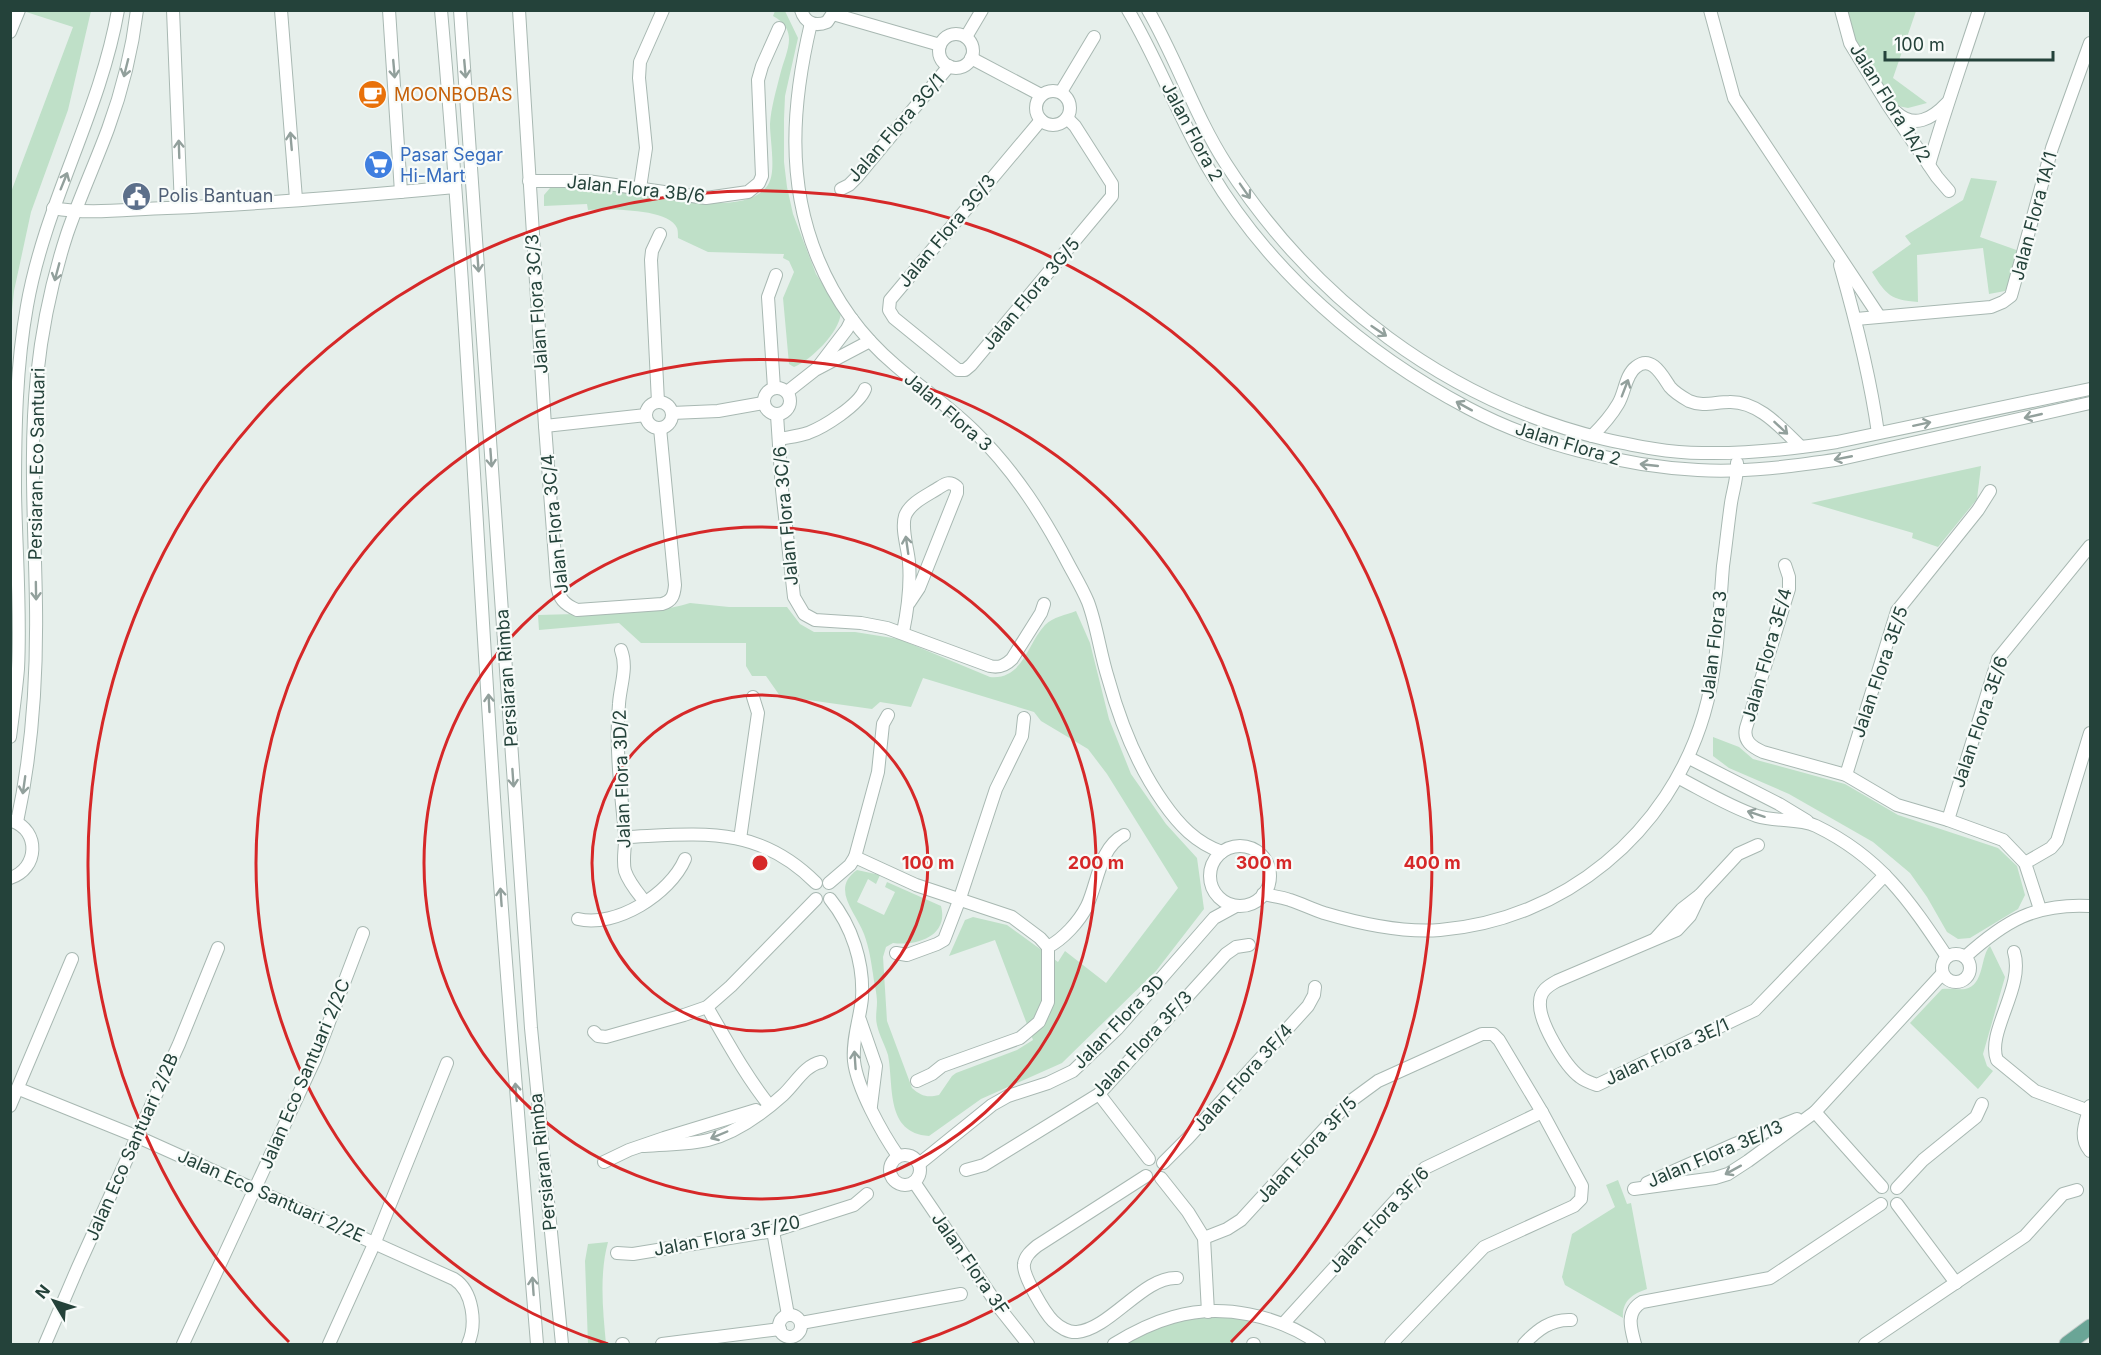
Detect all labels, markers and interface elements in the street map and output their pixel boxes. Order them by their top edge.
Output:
scale bar [1885,24,2053,62]
text: 100 m [1894,34,1945,55]
street label: Jalan Flora 1A/2 [1846,40,1935,166]
one-way arrow [120,58,131,77]
one-way arrow [389,58,400,78]
one-way arrow [460,58,471,78]
street label: Jalan Flora 3G/1 [843,69,948,186]
cafe icon: MOONBOBAS [357,79,389,111]
street label: Jalan Flora 2 [1158,79,1227,185]
place label: MOONBOBAS [394,84,513,105]
one-way arrow [285,132,296,152]
one-way arrow [173,139,184,159]
place label: Pasar Segar Hi-Mart [400,144,503,186]
supermarket icon: Pasar Segar Hi-Mart [363,149,395,181]
street label: Jalan Flora 1A/1 [2006,149,2061,282]
street label: Jalan Flora 3G/3 [893,170,1000,291]
street label: Jalan Flora 3B/6 [566,171,706,206]
one-way arrow [59,172,70,191]
public building icon: Polis Bantuan [121,180,153,212]
one-way arrow [1239,183,1251,199]
place label: Polis Bantuan [158,185,273,206]
street label: Jalan Flora 3C/3 [521,233,552,375]
street label: Jalan Flora 3G/5 [977,233,1084,354]
one-way arrow [473,253,484,273]
one-way arrow [50,262,62,281]
one-way arrow [1370,326,1387,338]
street label: Persiaran Eco Santuari [24,368,49,560]
street label: Jalan Flora 3 [900,368,996,455]
one-way arrow [1620,379,1631,398]
one-way arrow [1456,400,1473,412]
one-way arrow [2024,411,2044,422]
street label: Jalan Flora 2 [1513,418,1623,470]
one-way arrow [1912,418,1931,429]
one-way arrow [1773,421,1788,435]
street label: Jalan Flora 3C/6 [769,445,802,587]
one-way arrow [486,447,497,467]
street label: Jalan Flora 3C/4 [537,453,572,595]
one-way arrow [1834,453,1853,464]
one-way arrow [1640,460,1659,471]
one-way arrow [901,535,912,555]
one-way arrow [30,581,42,601]
street label: Jalan Flora 3E/4 [1737,585,1796,724]
street label: Jalan Flora 3 [1696,589,1731,701]
street label: Jalan Flora 3E/5 [1847,603,1912,740]
street label: Persiaran Rimba [491,608,522,748]
street label: Jalan Flora 3E/6 [1947,653,2012,790]
one-way arrow [483,693,494,713]
street label: Jalan Flora 3D/2 [609,709,634,849]
one-way arrow [508,768,519,788]
one-way arrow [18,775,29,795]
one-way arrow [1747,808,1766,819]
text: 100 m [902,852,954,873]
text: 200 m [1068,852,1124,873]
text: 300 m [1236,852,1292,873]
text: 400 m [1403,852,1461,873]
centre of rings [750,853,770,873]
one-way arrow [495,888,506,908]
street label: Jalan Flora 3D [1069,970,1169,1073]
street label: Jalan Eco Santuari 2/2C [255,976,354,1172]
street label: Jalan Flora 3F/3 [1087,986,1196,1101]
street label: Jalan Flora 3E/1 [1602,1014,1732,1089]
street label: Jalan Flora 3F/4 [1189,1019,1297,1136]
street label: Jalan Eco Santuari 2/2B [81,1050,182,1244]
one-way arrow [849,1051,860,1071]
one-way arrow [510,1082,521,1102]
street label: Persiaran Rimba [525,1092,560,1232]
street label: Jalan Flora 3F/5 [1252,1092,1361,1207]
street label: Jalan Flora 3E/13 [1644,1116,1786,1192]
one-way arrow [711,1130,729,1141]
street label: Jalan Eco Santuari 2/2E [175,1145,368,1246]
street label: Jalan Flora 3F/6 [1324,1162,1433,1277]
one-way arrow [1725,1164,1742,1176]
street label: Jalan Flora 3F [927,1209,1013,1319]
street label: Jalan Flora 3F/20 [652,1211,802,1260]
north arrow [24,1271,84,1331]
one-way arrow [527,1277,538,1297]
text: N [31,1281,54,1303]

